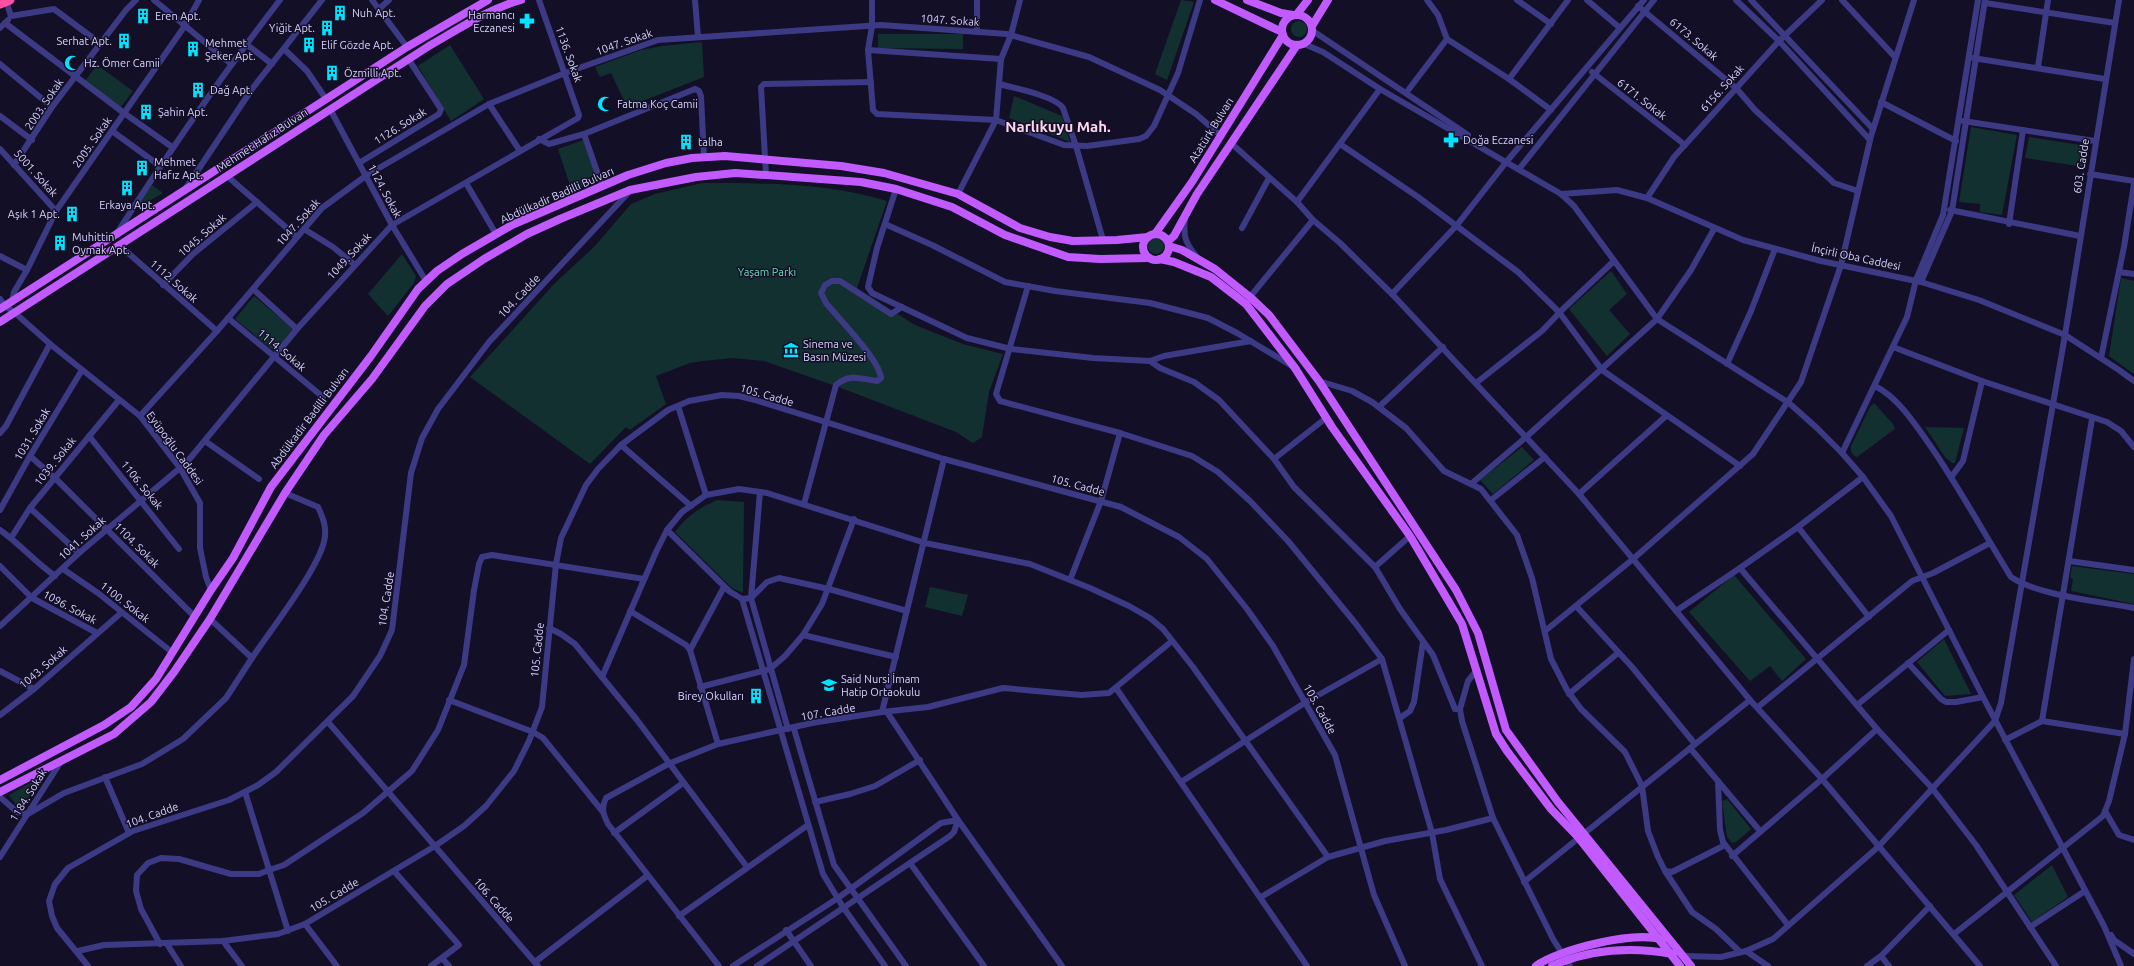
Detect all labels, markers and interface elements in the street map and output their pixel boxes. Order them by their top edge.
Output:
building icon: Nuh Apt. [331,4,349,22]
building icon: Eren Apt. [134,7,152,25]
place label: Nuh Apt. [352,7,396,19]
place label: Harmancı Eczanesi [468,9,515,34]
place label: Eren Apt. [155,10,201,22]
pharmacy icon: Harmancı Eczanesi [518,12,536,30]
street label: 1047. Sokak [920,12,980,28]
street label: 6173. Sokak [1668,15,1721,63]
building icon: Yiğit Apt. [318,19,336,37]
place label: Yiğit Apt. [269,22,315,34]
street label: 1136. Sokak [553,24,585,84]
street label: 1047. Sokak [594,27,654,57]
building icon: Serhat Apt. [115,32,133,50]
place label: Serhat Apt. [56,35,112,47]
building icon: Elif Gözde Apt. [300,36,318,54]
place label: Mehmet Şeker Apt. [205,37,256,62]
place label: Elif Gözde Apt. [321,39,394,51]
building icon: Mehmet Şeker Apt. [184,40,202,58]
mosque icon: Hz. Ömer Camii [63,54,81,72]
place label: Hz. Ömer Camii [84,57,160,69]
street label: 6156. Sokak [1698,62,1746,114]
building icon: Özmilli Apt. [323,64,341,82]
place label: Özmilli Apt. [344,67,401,79]
street label: 2003. Sokak [23,76,66,132]
street label: 6171. Sokak [1615,76,1669,122]
building icon: Dağ Apt. [189,81,207,99]
place label: Dağ Apt. [210,84,253,96]
mosque icon: Fatma Koç Camii [596,95,614,113]
street label: Atatürk Bulvarı [1186,95,1236,165]
place label: Fatma Koç Camii [617,98,698,110]
building icon: Şahin Apt. [137,103,155,121]
street label: 1126. Sokak [372,105,429,147]
place label: Şahin Apt. [158,106,208,118]
street label: Mehmet Hafız Bulvarı [214,106,310,174]
street label: 2005. Sokak [70,114,114,170]
district label: Narlıkuyu Mah. [1005,118,1111,135]
pharmacy icon: Doğa Eczanesi [1442,131,1460,149]
building icon: talha [677,133,695,151]
place label: Doğa Eczanesi [1463,134,1533,146]
place label: talha [698,136,723,148]
street label: 603. Cadde [2071,138,2091,194]
street label: 5001. Sokak [12,147,60,199]
place label: Mehmet Hafız Apt. [154,156,203,181]
building icon: Mehmet Hafız Apt. [133,159,151,177]
street label: 1124. Sokak [366,162,404,220]
street label: Abdülkadir Badilli Bulvarı [498,165,616,225]
building icon: Erkaya Apt. [118,179,136,197]
street label: 1047. Sokak [274,196,322,248]
place label: Erkaya Apt. [99,199,155,211]
building icon: Aşık 1 Apt. [63,205,81,223]
place label: Aşık 1 Apt. [8,208,60,220]
street label: 1045. Sokak [176,211,229,259]
street label: 1049. Sokak [324,230,374,282]
place label: Muhittin Oymak Apt. [72,231,130,256]
building icon: Muhittin Oymak Apt. [51,234,69,252]
street label: İnçirli Oba Caddesi [1810,242,1902,272]
street label: 1112. Sokak [148,257,201,305]
park label: Yaşam Parkı [738,266,796,278]
street label: 104. Cadde [496,272,542,320]
street label: 1114. Sokak [256,326,309,374]
place label: Sinema ve Basın Müzesi [803,338,866,363]
museum icon: Sinema ve Basın Müzesi [782,341,800,359]
street label: Abdülkadir Badilli Bulvarı [267,365,351,471]
street label: 105. Cadde [739,382,795,408]
street label: 1031. Sokak [12,405,53,462]
street label: Eyüpoğlu Caddesi [144,409,206,487]
street label: 1039. Sokak [32,434,79,488]
street label: 1106. Sokak [119,458,166,512]
street label: 105. Cadde [1050,472,1106,498]
street label: 1041. Sokak [56,514,108,562]
street label: 1104. Sokak [112,520,162,570]
street label: 104. Cadde [376,571,396,627]
street label: 1100. Sokak [98,579,152,625]
street label: 1096. Sokak [41,588,99,626]
street label: 105. Cadde [528,622,546,678]
street label: 1043. Sokak [17,643,70,691]
place label: Said Nursi İmam Hatip Ortaokulu [841,673,920,698]
school or university icon: Said Nursi İmam Hatip Ortaokulu [820,676,838,694]
street label: 105. Cadde [1301,682,1339,736]
building icon: Birey Okulları [747,687,765,705]
place label: Birey Okulları [678,690,744,702]
street label: 107. Cadde [800,701,856,723]
street label: 1184. Sokak [7,766,49,823]
street label: 104. Cadde [124,800,180,830]
street label: 106. Cadde [471,875,517,925]
street label: 105. Cadde [307,876,361,914]

